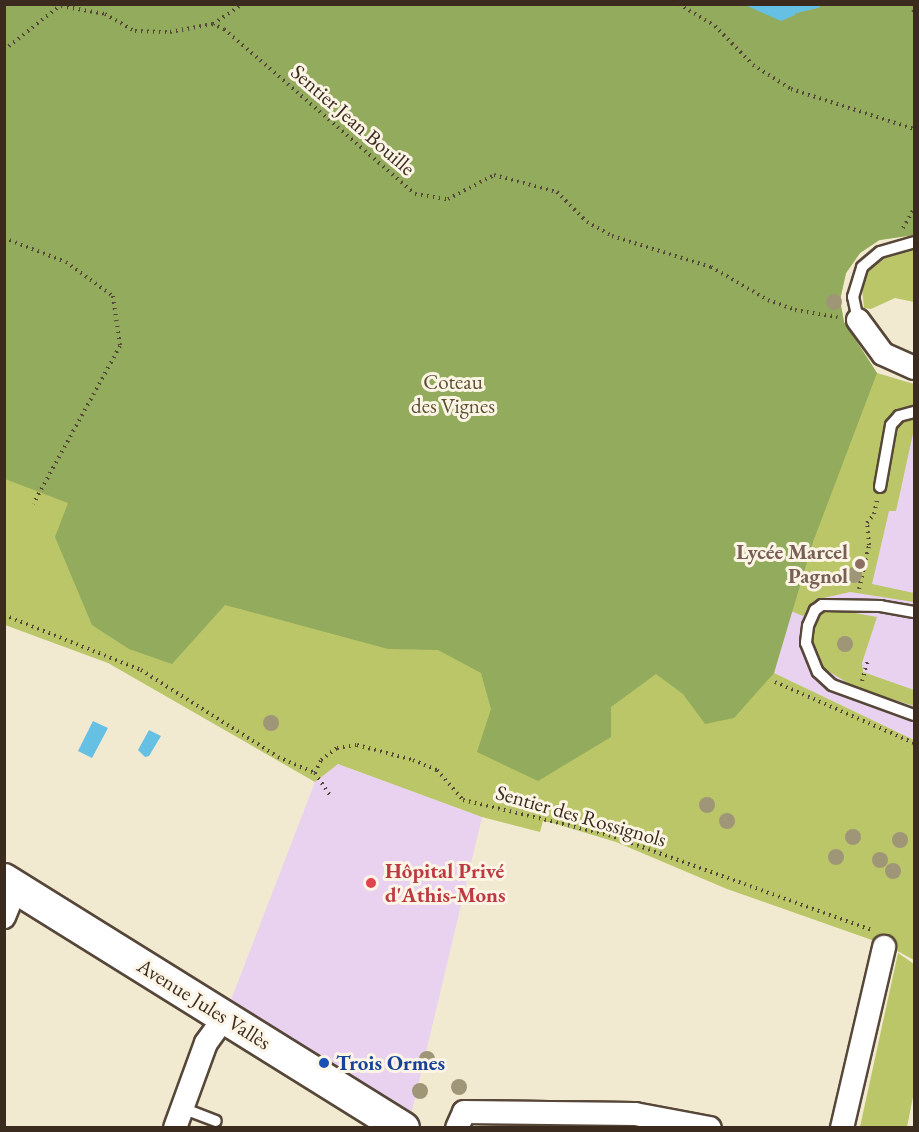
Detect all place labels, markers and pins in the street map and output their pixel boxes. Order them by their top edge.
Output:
place label: Lycée Marcel Pagnol [736,539,848,589]
marker: Lycée Marcel Pagnol [853,557,867,571]
place label: Hôpital Privé d'Athis-Mons [385,858,506,908]
marker: Hôpital Privé d'Athis-Mons [362,874,380,892]
place label: Trois Ormes [336,1050,445,1076]
marker: Trois Ormes [317,1056,331,1070]

